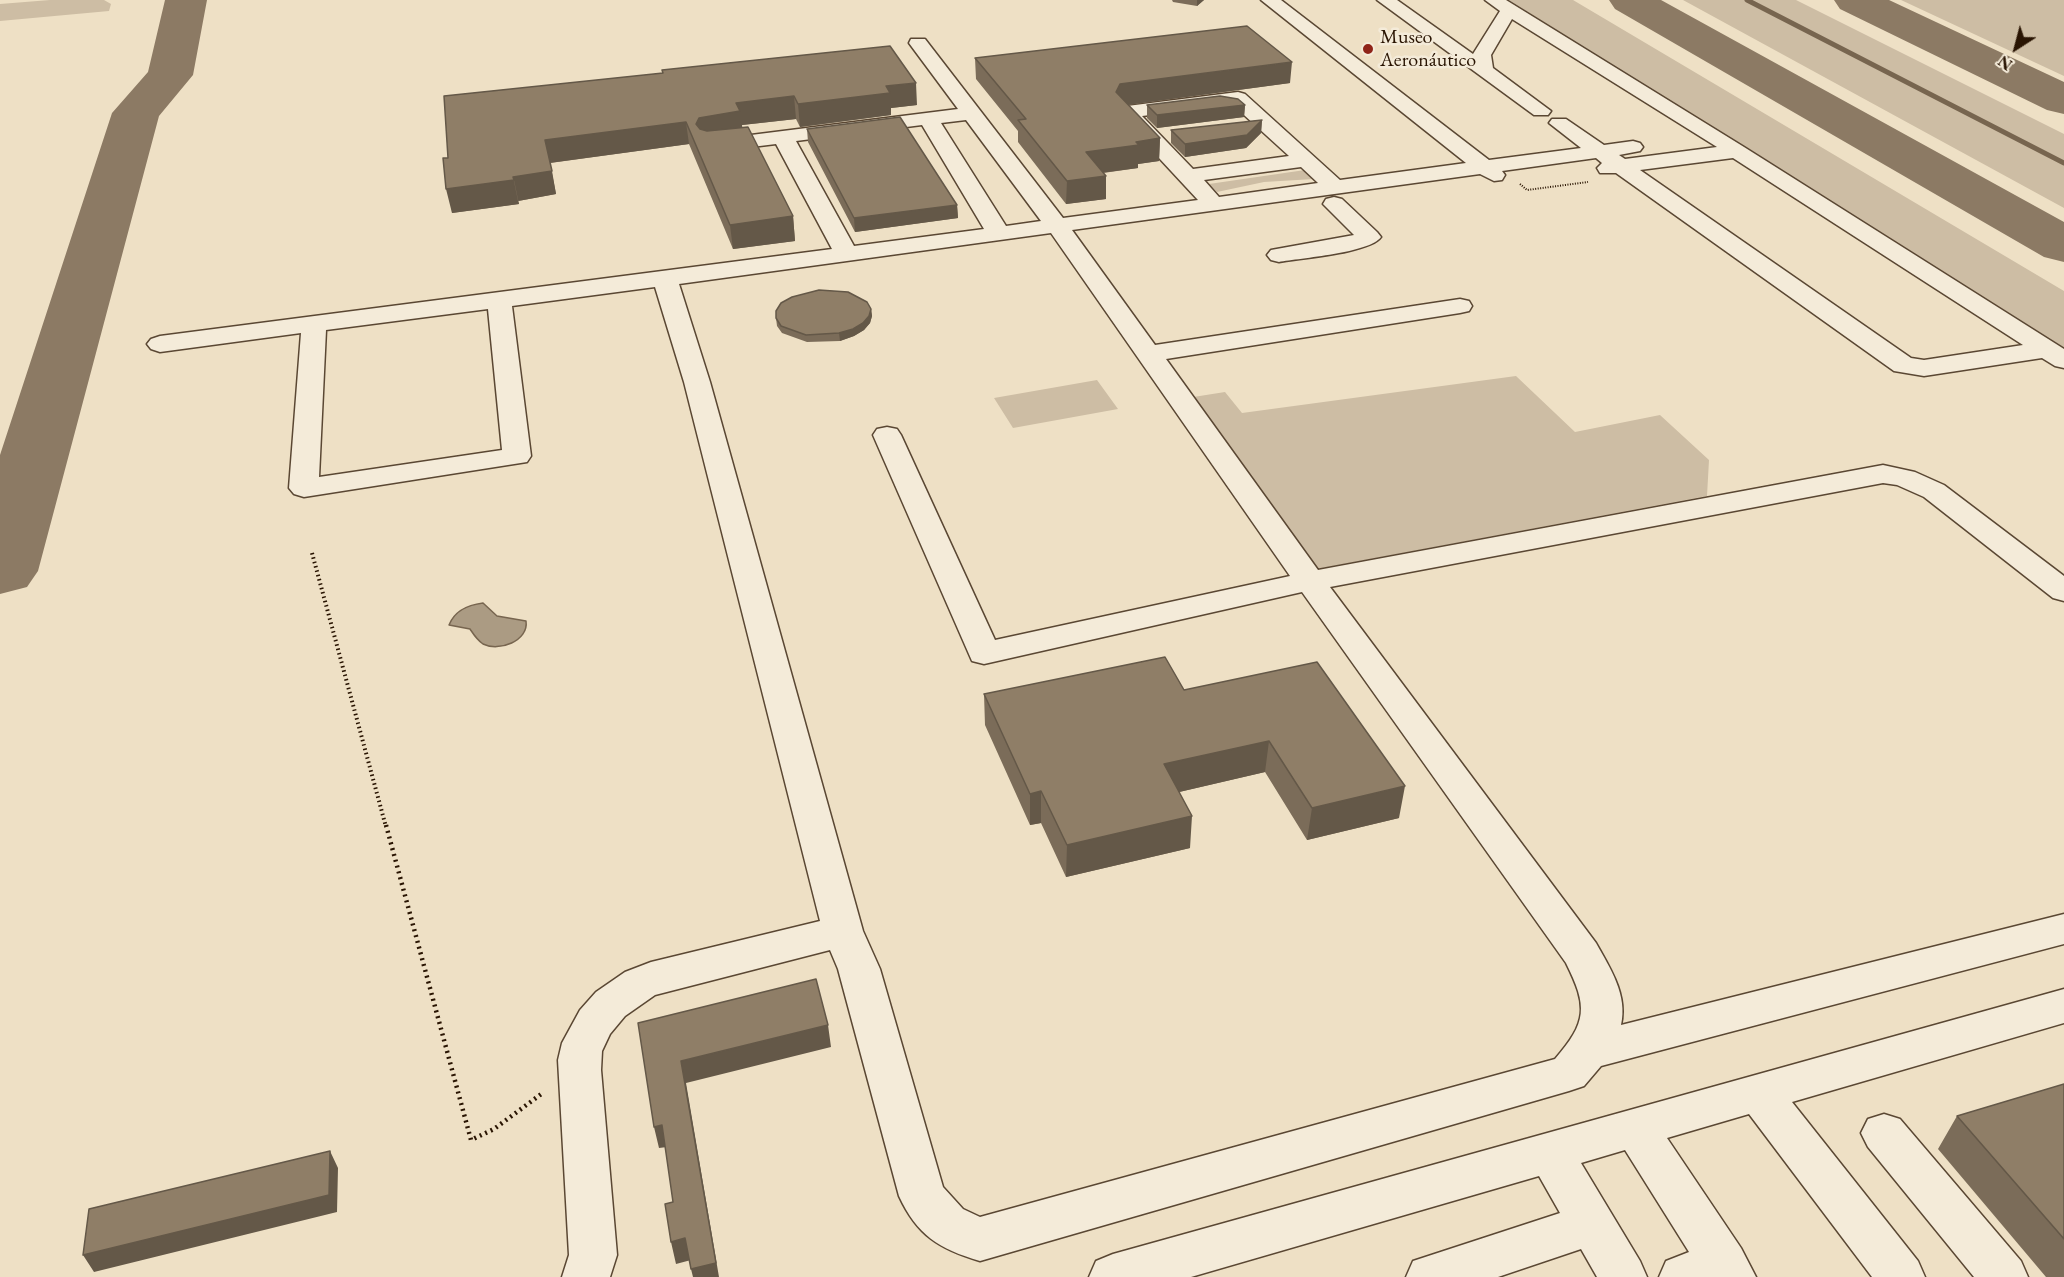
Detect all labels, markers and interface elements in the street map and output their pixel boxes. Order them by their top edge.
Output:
north arrow [1986,18,2046,78]
place label: Museo Aeronáutico [1380,26,1476,73]
marker: Museo Aeronáutico [1361,42,1375,56]
text: N [1994,51,2017,75]

